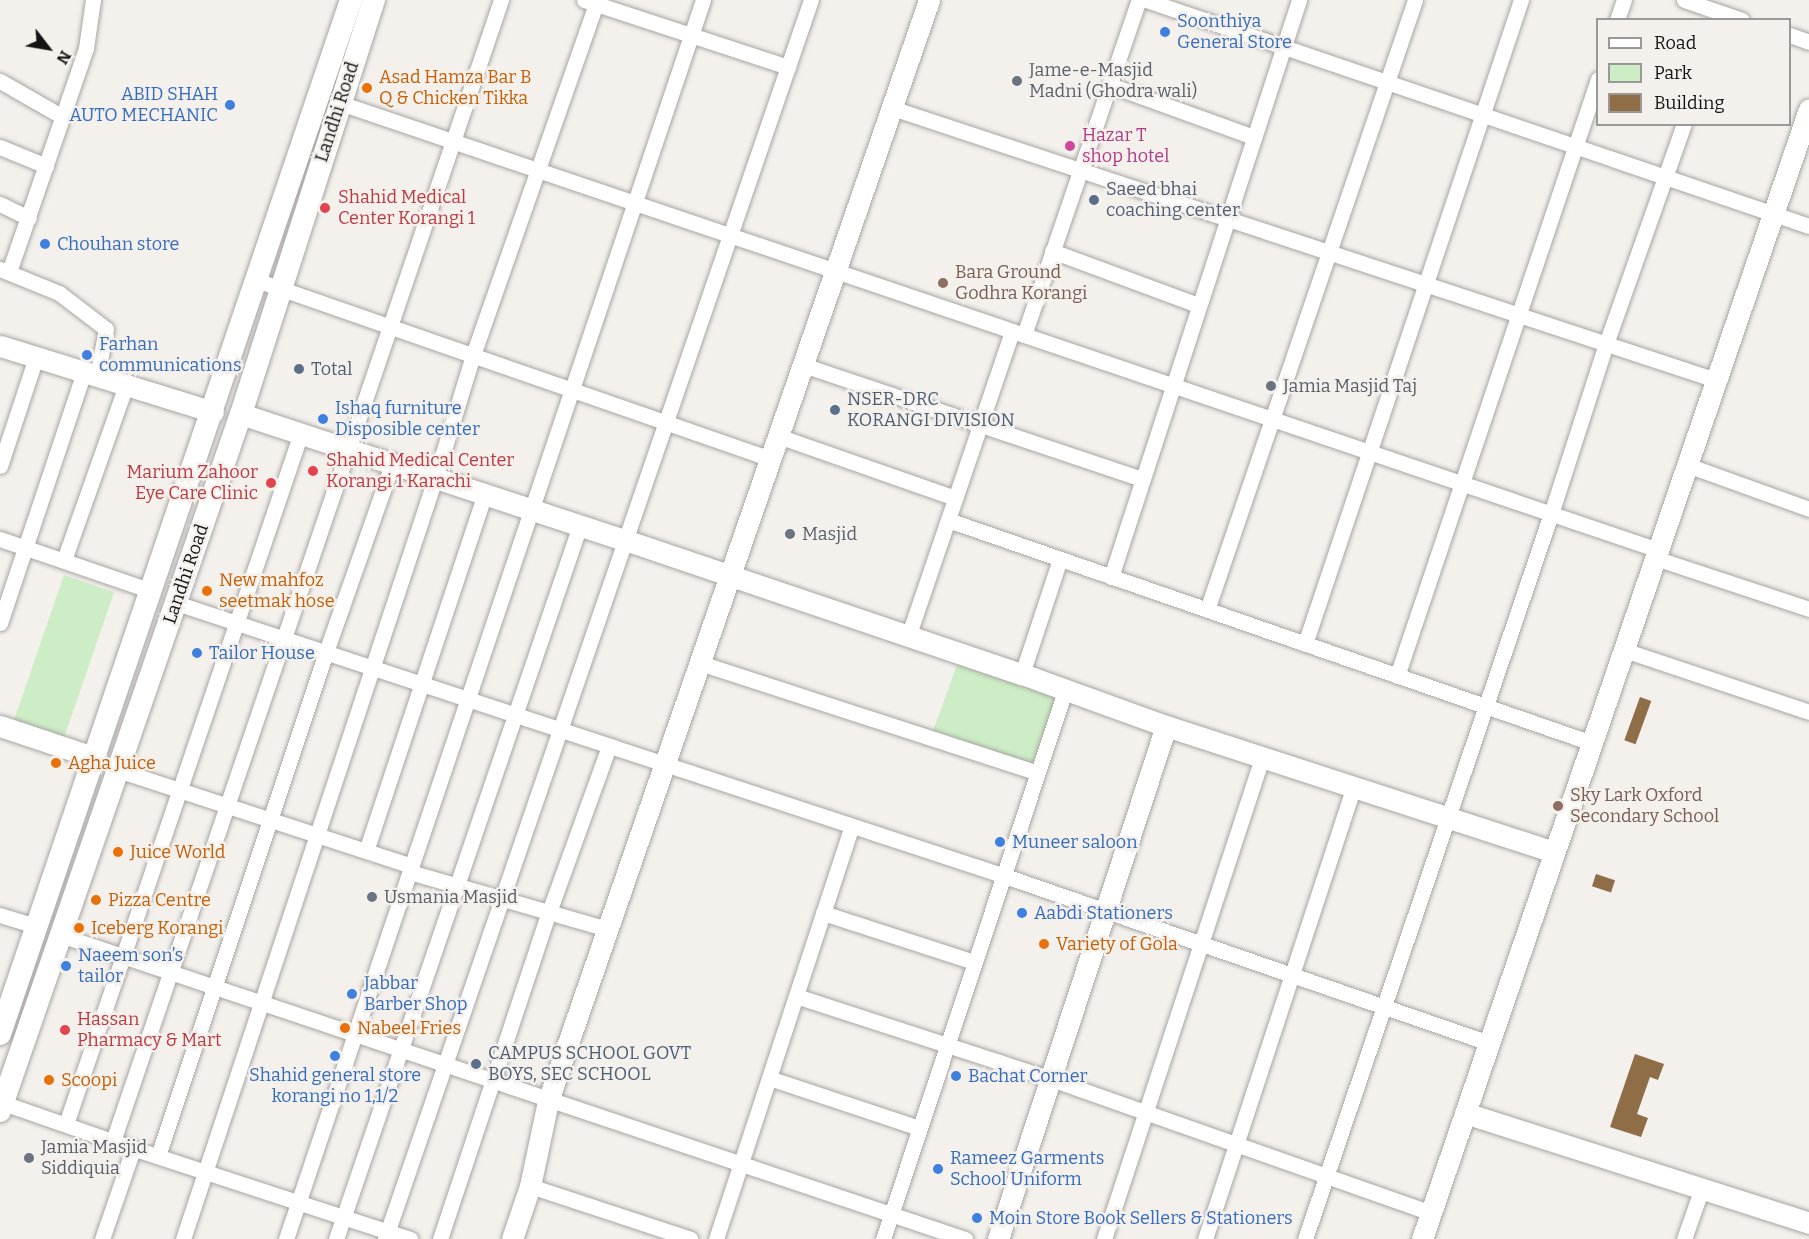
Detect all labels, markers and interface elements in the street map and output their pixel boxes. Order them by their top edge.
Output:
place label: Soonthiya General Store [1177,11,1292,54]
north arrow [18,18,78,78]
legend [1596,18,1791,126]
marker: Soonthiya General Store [1158,25,1172,39]
text: Road [1654,32,1696,54]
text: N [53,47,75,68]
street label: Landhi Road [311,59,363,165]
place label: Jame-e-Masjid Madni (Ghodra wali) [1029,60,1197,103]
text: Park [1654,62,1692,84]
place label: Asad Hamza Bar B Q & Chicken Tikka [379,67,532,110]
marker: Jame-e-Masjid Madni (Ghodra wali) [1010,74,1024,88]
marker: Asad Hamza Bar B Q & Chicken Tikka [360,81,374,95]
place label: ABID SHAH AUTO MECHANIC [69,84,218,127]
text: Building [1654,92,1725,114]
marker: ABID SHAH AUTO MECHANIC [223,98,237,112]
place label: Hazar T shop hotel [1082,125,1169,168]
marker: Hazar T shop hotel [1063,139,1077,153]
place label: Saeed bhai coaching center [1106,179,1240,222]
place label: Shahid Medical Center Korangi 1 [338,187,475,230]
marker: Saeed bhai coaching center [1087,193,1101,207]
marker: Shahid Medical Center Korangi 1 [316,199,334,217]
place label: Chouhan store [57,233,179,255]
marker: Chouhan store [38,237,52,251]
place label: Bara Ground Godhra Korangi [955,262,1087,304]
marker: Bara Ground Godhra Korangi [936,276,950,290]
place label: Farhan communications [99,334,241,376]
marker: Farhan communications [80,348,94,362]
place label: Total [311,358,352,380]
marker: Total [292,362,306,376]
place label: Jamia Masjid Taj [1283,375,1417,397]
marker: Jamia Masjid Taj [1264,379,1278,393]
place label: NSER-DRC KORANGI DIVISION [847,389,1015,432]
place label: Ishaq furniture Disposible center [335,398,480,440]
marker: NSER-DRC KORANGI DIVISION [828,403,842,417]
marker: Ishaq furniture Disposible center [316,412,330,426]
place label: Shahid Medical Center Korangi 1 Karachi [326,450,514,492]
place label: Marium Zahoor Eye Care Clinic [127,462,258,504]
marker: Shahid Medical Center Korangi 1 Karachi [304,462,322,480]
marker: Marium Zahoor Eye Care Clinic [262,474,280,492]
street label: Landhi Road [159,521,213,627]
place label: Masjid [802,523,857,545]
marker: Masjid [783,527,797,541]
place label: New mahfoz seetmak hose [219,570,335,612]
marker: New mahfoz seetmak hose [200,584,214,598]
place label: Tailor House [209,642,315,664]
marker: Tailor House [190,646,204,660]
place label: Agha Juice [68,752,156,774]
marker: Agha Juice [49,756,63,770]
place label: Sky Lark Oxford Secondary School [1570,785,1719,828]
marker: Sky Lark Oxford Secondary School [1551,799,1565,813]
place label: Muneer saloon [1012,831,1138,853]
marker: Muneer saloon [993,835,1007,849]
place label: Juice World [130,841,226,863]
marker: Juice World [111,845,125,859]
place label: Usmania Masjid [384,886,518,908]
place label: Pizza Centre [108,889,211,911]
marker: Usmania Masjid [365,890,379,904]
marker: Pizza Centre [89,893,103,907]
place label: Aabdi Stationers [1034,902,1173,924]
marker: Aabdi Stationers [1015,906,1029,920]
place label: Iceberg Korangi [91,917,223,939]
marker: Iceberg Korangi [72,921,86,935]
place label: Variety of Gola [1056,933,1178,955]
marker: Variety of Gola [1037,937,1051,951]
place label: Naeem son’s tailor [78,945,183,988]
marker: Naeem son’s tailor [59,959,73,973]
place label: Jabbar Barber Shop [364,973,468,1016]
marker: Jabbar Barber Shop [345,987,359,1001]
place label: Hassan Pharmacy & Mart [77,1009,221,1052]
place label: Nabeel Fries [357,1017,461,1039]
marker: Nabeel Fries [338,1021,352,1035]
marker: Hassan Pharmacy & Mart [58,1023,72,1037]
place label: CAMPUS SCHOOL GOVT BOYS, SEC SCHOOL [488,1043,691,1086]
marker: Shahid general store korangi no 1,1/2 [328,1049,342,1063]
marker: CAMPUS SCHOOL GOVT BOYS, SEC SCHOOL [469,1057,483,1071]
place label: Shahid general store korangi no 1,1/2 [249,1065,421,1108]
place label: Bachat Corner [968,1065,1087,1087]
place label: Scoopi [61,1069,117,1091]
marker: Bachat Corner [949,1069,963,1083]
marker: Scoopi [42,1073,56,1087]
place label: Jamia Masjid Siddiquia [41,1137,147,1180]
place label: Rameez Garments School Uniform [950,1148,1104,1190]
marker: Jamia Masjid Siddiquia [22,1151,36,1165]
marker: Rameez Garments School Uniform [931,1162,945,1176]
place label: Moin Store Book Sellers & Stationers [989,1207,1293,1229]
marker: Moin Store Book Sellers & Stationers [970,1211,984,1225]

